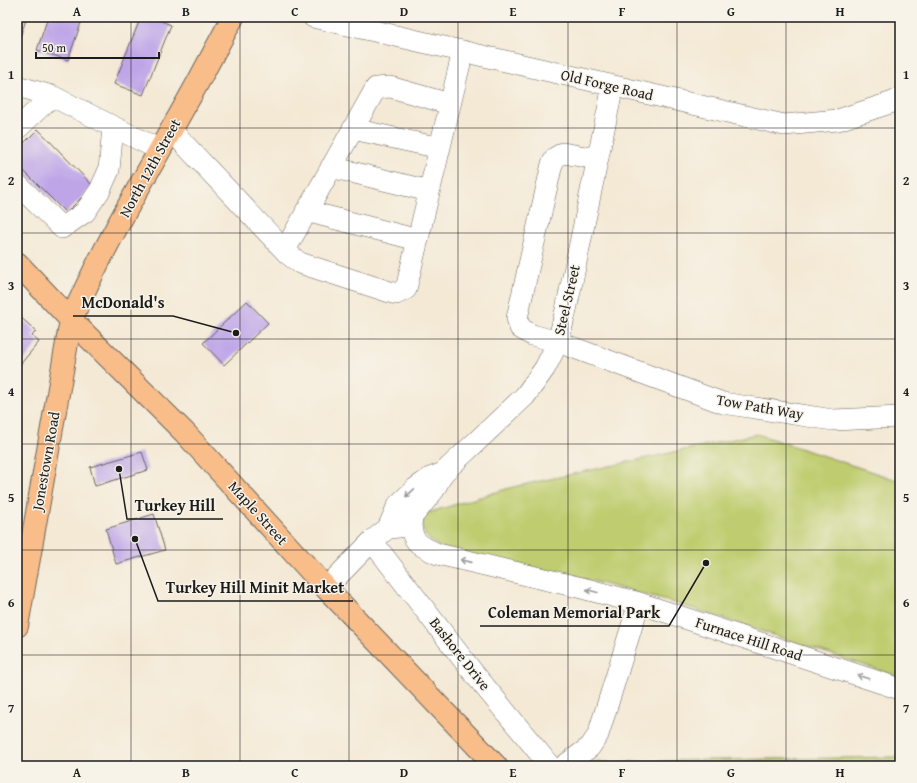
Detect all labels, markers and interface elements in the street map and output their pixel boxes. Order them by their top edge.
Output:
text: A [73,2,82,21]
text: B [182,2,190,21]
text: C [291,2,299,21]
text: D [400,2,408,21]
text: E [510,2,517,21]
text: F [619,2,626,21]
text: G [727,2,735,21]
text: H [835,2,845,21]
scale bar [36,34,159,60]
text: 50 m [42,39,66,56]
street label: Old Forge Road [559,64,655,105]
text: 1 [8,65,14,84]
text: 1 [903,65,909,84]
street label: North 12th Street [114,114,186,221]
text: 2 [8,171,15,190]
text: 2 [903,171,910,190]
street label: Steel Street [548,262,585,337]
text: 3 [8,276,14,295]
text: 3 [903,276,909,295]
callout: McDonald's [73,288,173,316]
text: McDonald's [81,290,165,314]
text: 4 [8,382,15,401]
text: 4 [903,382,910,401]
street label: Tow Path Way [715,389,806,425]
street label: Jonestown Road [26,410,65,514]
street label: Maple Street [224,476,293,550]
text: 5 [8,488,15,507]
one-way arrow [405,488,415,498]
text: 5 [903,488,910,507]
callout: Turkey Hill [127,491,223,519]
text: Turkey Hill [135,493,215,517]
one-way arrow [460,557,473,565]
callout: Turkey Hill Minit Market [158,573,353,601]
text: Turkey Hill Minit Market [166,575,344,599]
one-way arrow [586,587,599,594]
text: 6 [8,593,15,612]
text: 6 [903,593,910,612]
callout: Coleman Memorial Park [480,598,669,626]
text: Coleman Memorial Park [488,600,661,624]
street label: Furnace Hill Road [693,611,805,666]
street label: Bashore Drive [425,613,496,695]
one-way arrow [857,673,870,680]
text: 7 [8,699,15,718]
text: 7 [903,699,910,718]
text: A [73,763,82,782]
text: B [182,763,190,782]
text: C [291,763,299,782]
text: D [400,763,408,782]
text: E [510,763,517,782]
text: F [619,763,626,782]
text: G [727,763,735,782]
text: H [835,763,845,782]

